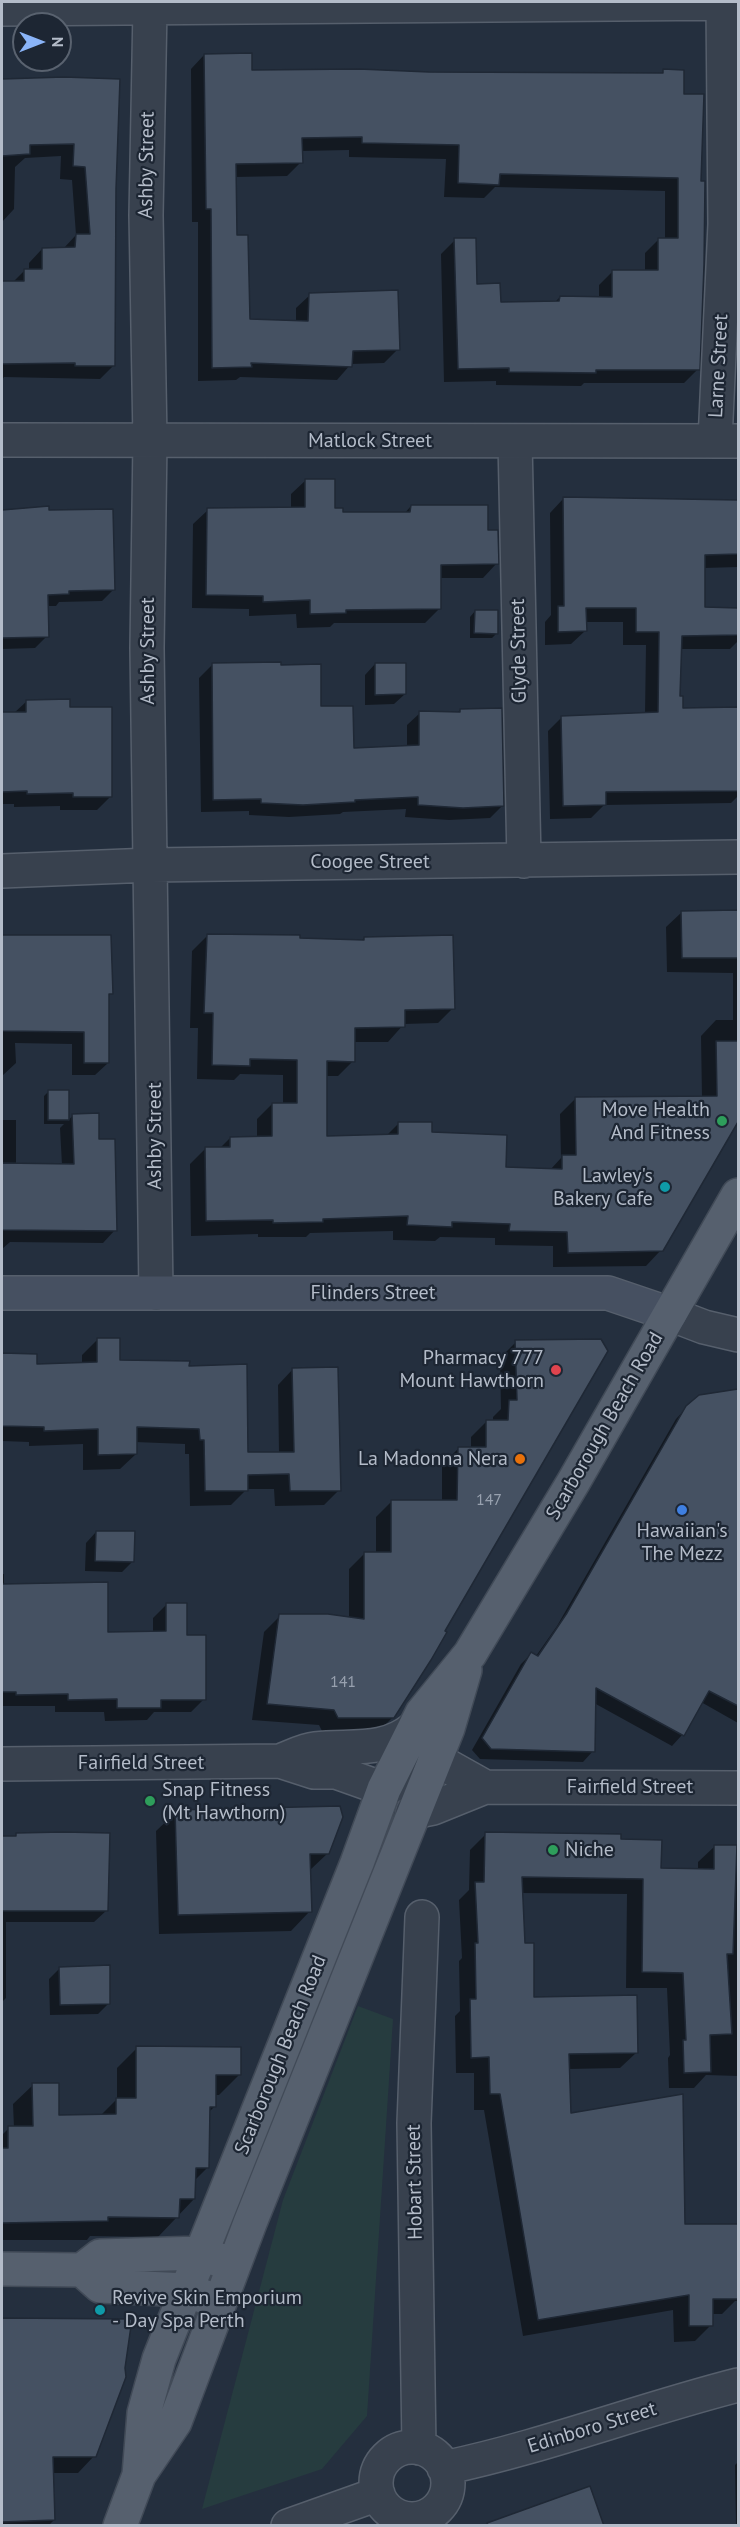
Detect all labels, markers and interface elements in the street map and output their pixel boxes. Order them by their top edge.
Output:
north arrow [12,12,72,72]
text: N [48,37,68,47]
street label: Ashby Street [134,111,160,219]
street label: Larne Street [704,313,734,419]
street label: Matlock Street [308,429,432,453]
street label: Ashby Street [136,597,160,705]
street label: Glyde Street [506,598,532,704]
street label: Coogee Street [310,850,430,874]
street label: Ashby Street [143,1082,167,1190]
place label: Move Health And Fitness [602,1098,710,1145]
marker: Move Health And Fitness [715,1114,729,1128]
place label: Lawley's Bakery Cafe [553,1164,653,1211]
marker: Lawley's Bakery Cafe [658,1180,672,1194]
street label: Flinders Street [310,1281,436,1305]
street label: Scarborough Beach Road [541,1328,669,1524]
place label: Pharmacy 777 Mount Hawthorn [399,1346,544,1393]
marker: Pharmacy 777 Mount Hawthorn [549,1363,563,1377]
place label: La Madonna Nera [358,1447,508,1471]
marker: La Madonna Nera [513,1452,527,1466]
house number: 147 [476,1490,502,1510]
marker: Hawaiian's The Mezz [675,1503,689,1517]
place label: Hawaiian's The Mezz [636,1519,728,1566]
house number: 141 [330,1672,356,1692]
street label: Fairfield Street [78,1751,204,1775]
street label: Fairfield Street [567,1775,693,1799]
place label: Snap Fitness (Mt Hawthorn) [162,1778,285,1825]
marker: Snap Fitness (Mt Hawthorn) [143,1794,157,1808]
place label: Niche [565,1838,614,1862]
marker: Niche [546,1843,560,1857]
street label: Scarborough Beach Road [230,1952,332,2158]
street label: Hobart Street [402,2124,428,2240]
place label: Revive Skin Emporium - Day Spa Perth [112,2286,302,2333]
marker: Revive Skin Emporium - Day Spa Perth [93,2303,107,2317]
street label: Edinboro Street [525,2397,659,2459]

